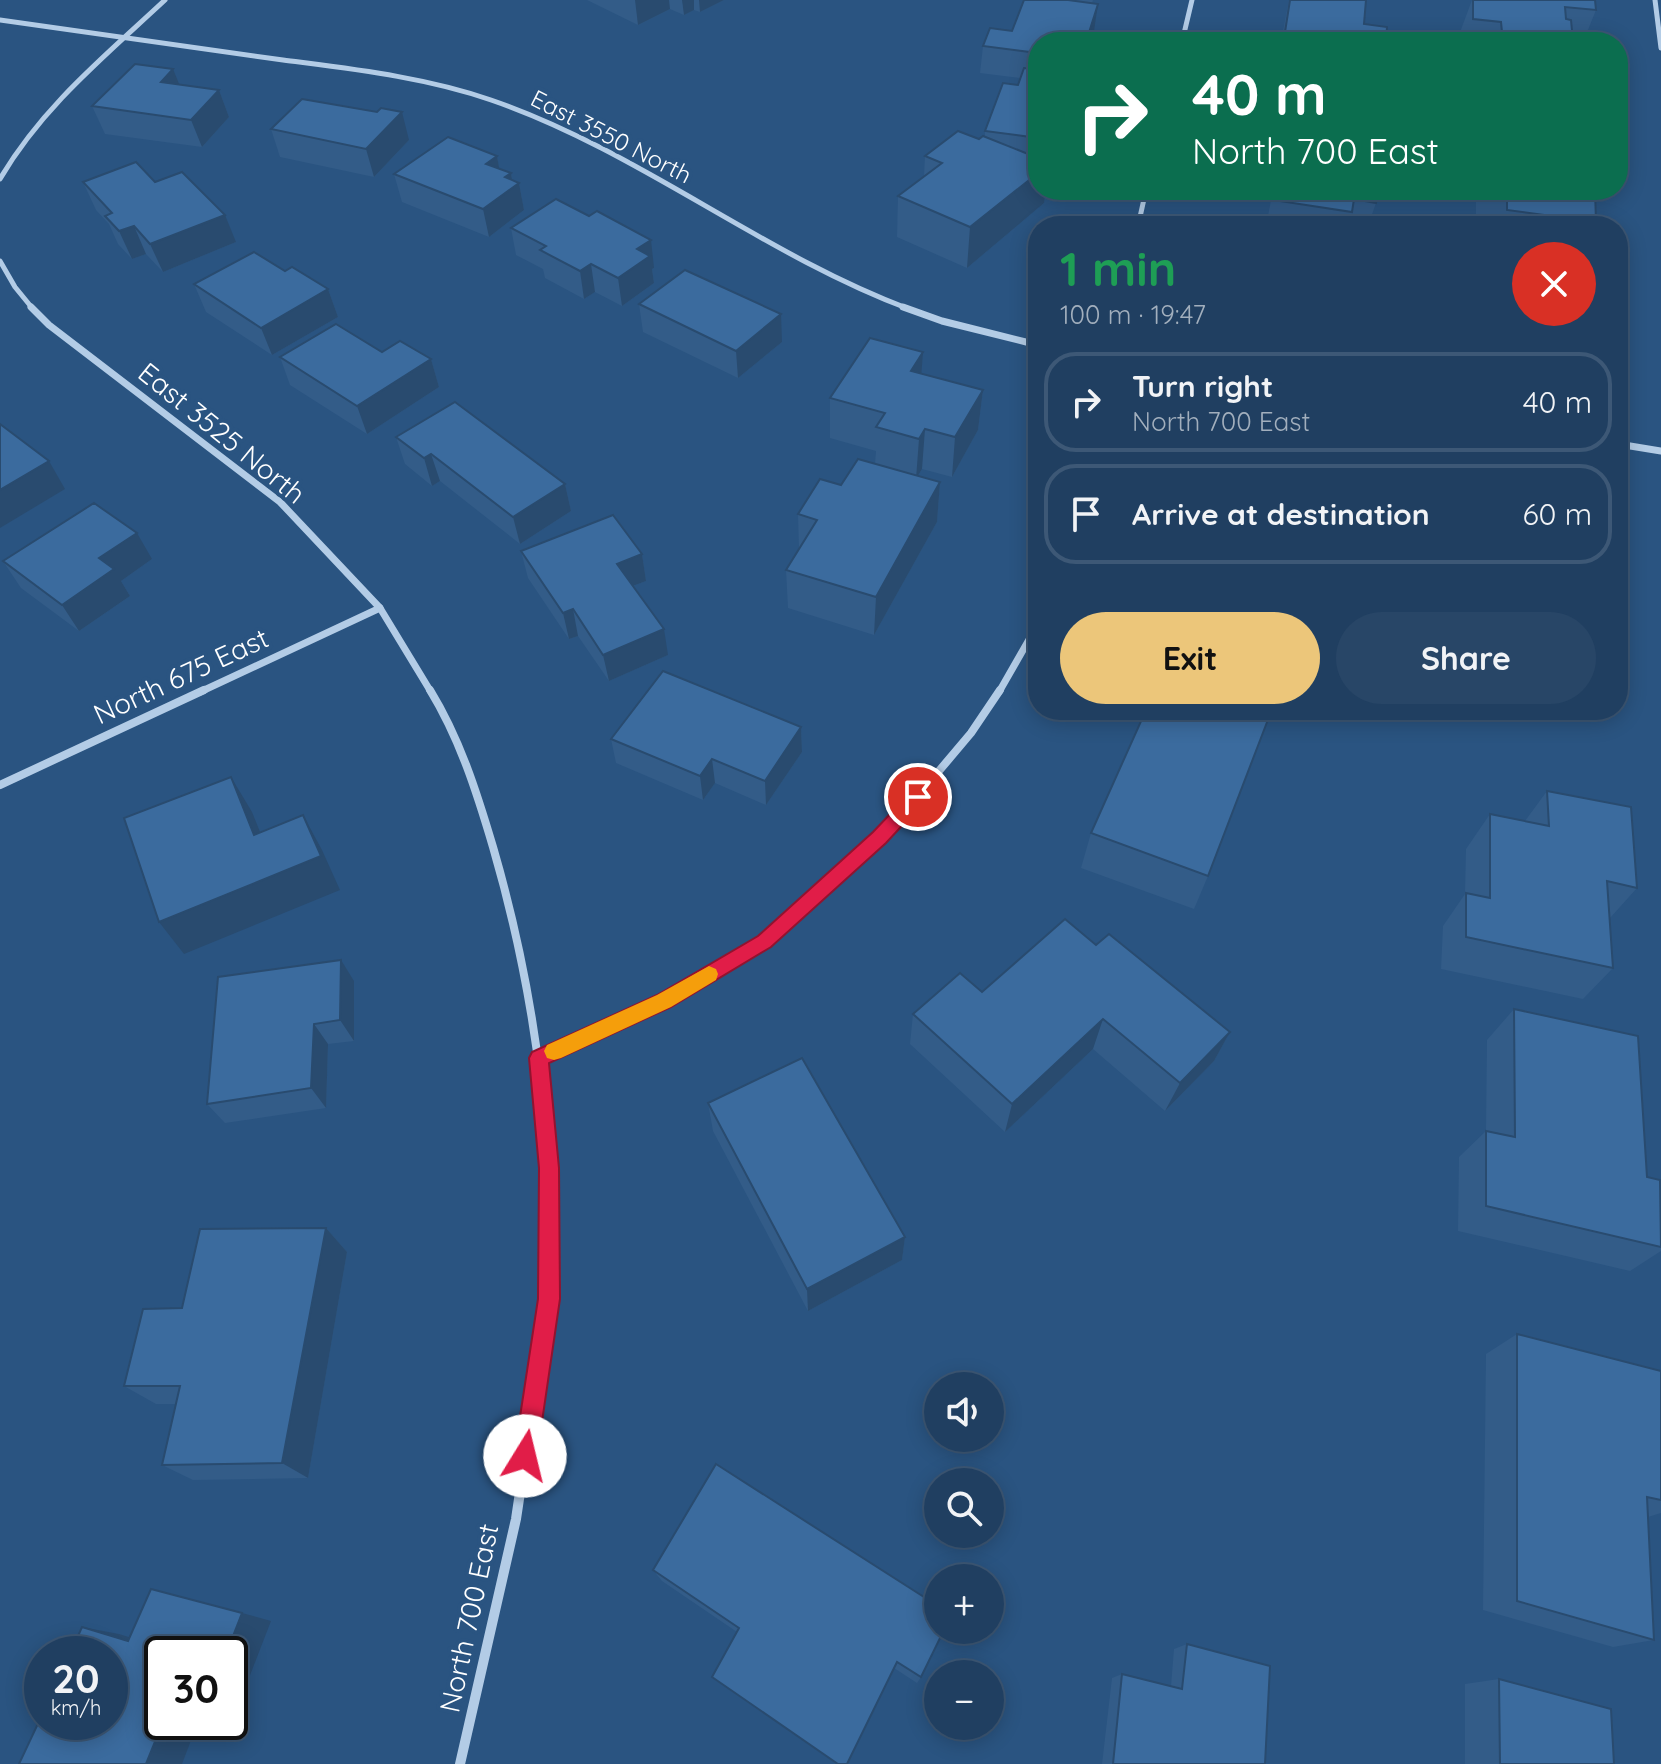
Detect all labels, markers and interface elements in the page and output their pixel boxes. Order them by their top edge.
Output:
text: 40 m [1192,59,1327,129]
icon: right [1060,64,1164,168]
street label: East 3550 North [526,83,697,190]
text: North 700 East [1192,128,1439,173]
text: 1 min [1060,238,1176,298]
button: close [1512,242,1596,326]
text: 100 m · 19:47 [1060,298,1206,331]
street label: East 3525 North [132,355,313,511]
text: Turn right [1132,367,1273,405]
icon: right [1064,380,1108,424]
text: 40 m [1523,383,1592,421]
text: North 700 East [1132,405,1310,438]
icon: arrive [1064,492,1108,536]
text: Arrive at destination [1132,495,1430,533]
text: 60 m [1522,495,1592,533]
button: Exit [1060,612,1320,704]
button: Share [1336,612,1596,704]
street label: North 675 East [88,620,274,731]
pin [884,763,952,831]
icon: arrive [896,775,940,819]
map controls [924,1372,1004,1740]
button: sound [924,1372,1004,1452]
position arrow [483,1414,567,1498]
button: search [924,1468,1004,1548]
street label: North 700 East [431,1520,506,1715]
button: + [924,1564,1004,1644]
speed limit sign: 30 [144,1636,248,1740]
text: 20 [52,1653,100,1703]
button: − [924,1660,1004,1740]
text: km/h [51,1695,101,1720]

